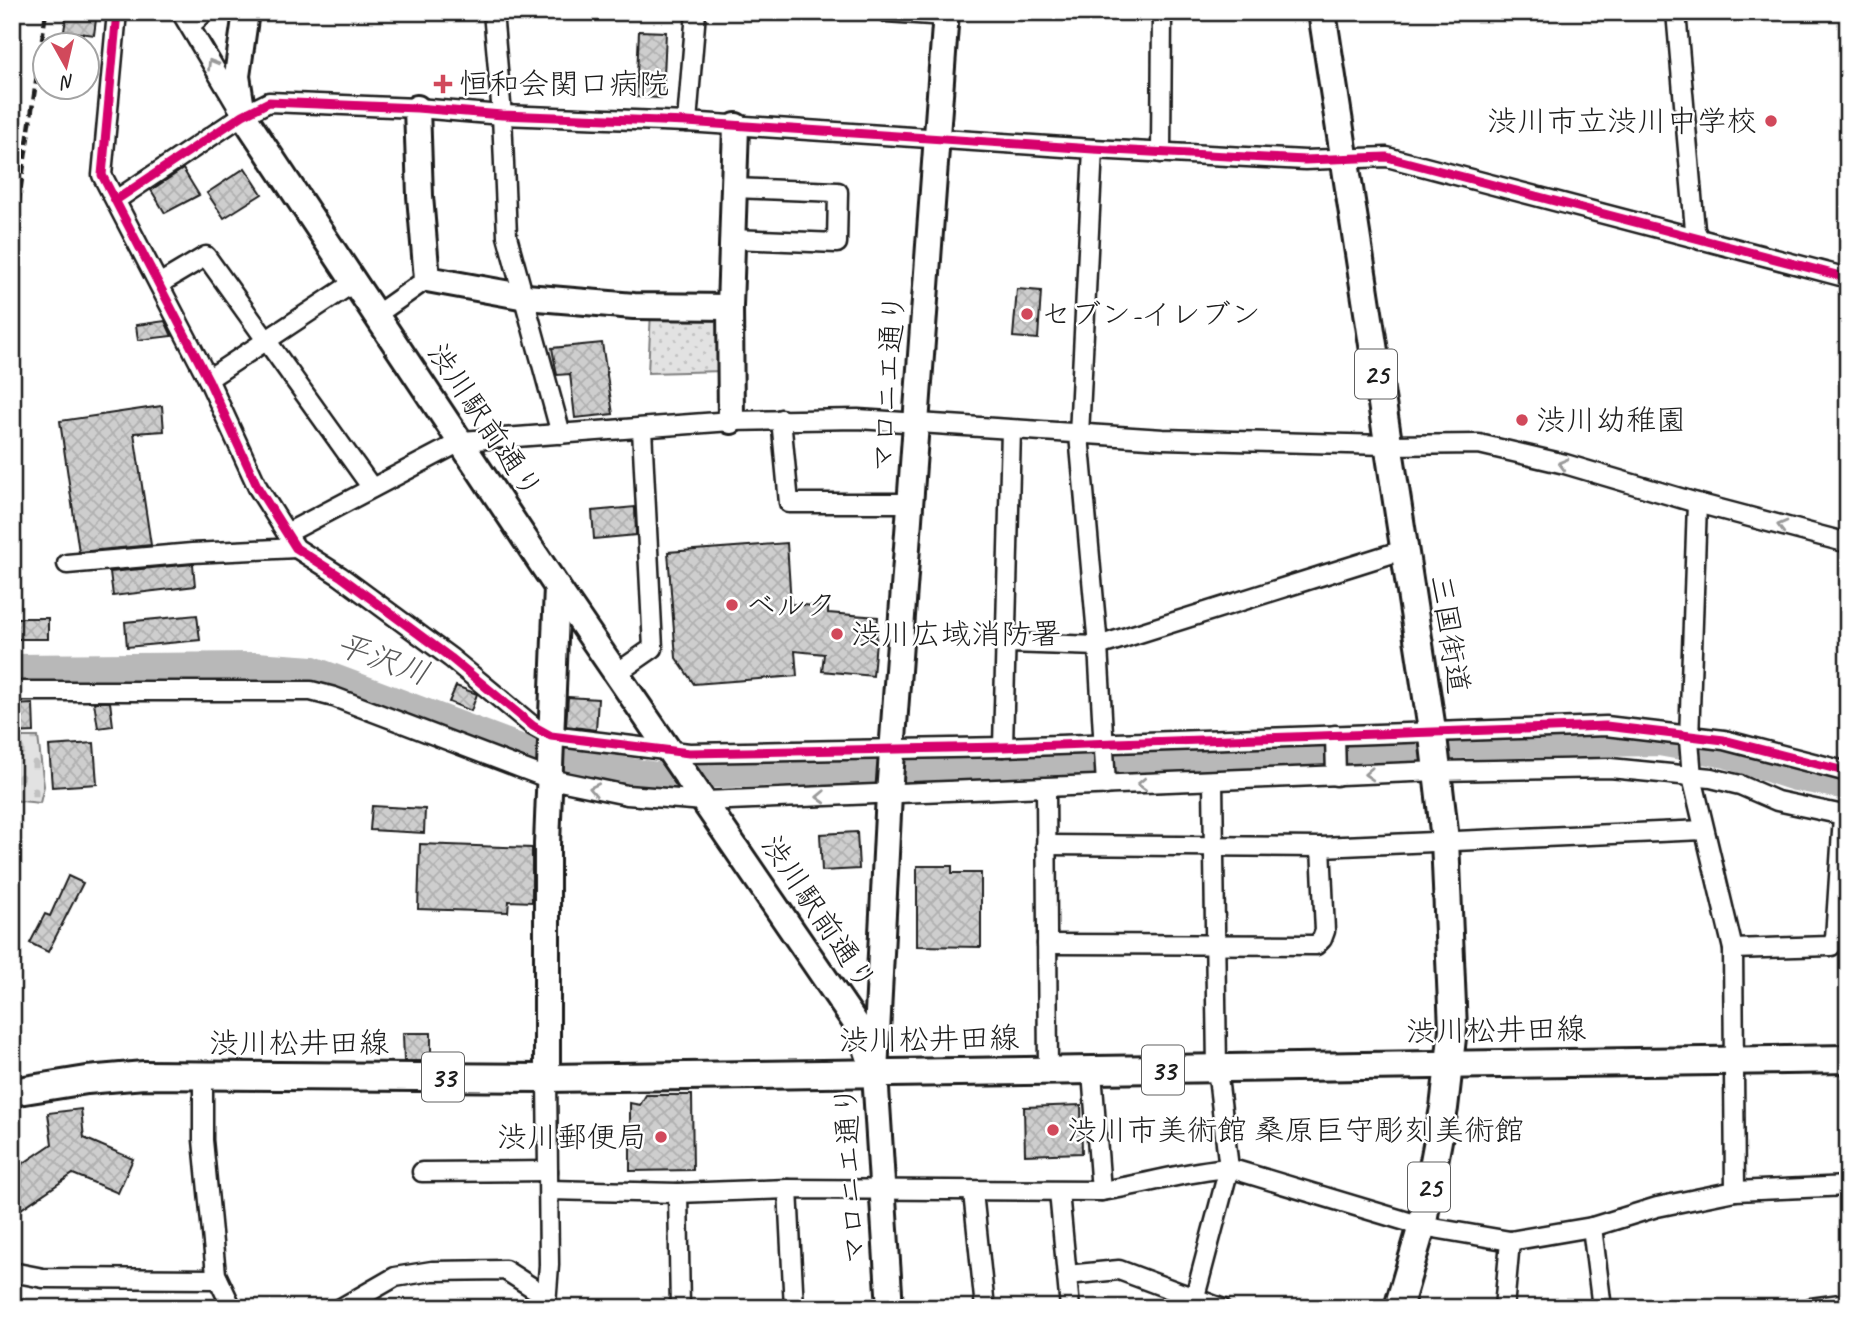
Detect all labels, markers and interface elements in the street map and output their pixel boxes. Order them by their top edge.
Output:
north arrow [32,32,102,102]
one-way arrow [207,58,220,71]
place label: 恒和会関口病院 [459,65,669,103]
text: N [58,69,76,95]
marker: 恒和会関口病院 [433,74,453,94]
place label: 渋川市立渋川中学校 [1487,102,1757,140]
marker: 渋川市立渋川中学校 [1763,113,1779,129]
street label: マロニエ通り [863,292,913,474]
place label: セブン-イレブン [1041,295,1261,333]
marker: セブン-イレブン [1019,306,1035,322]
street label: 渋川駅前通り [419,336,551,506]
road number: 25 [1355,350,1397,398]
place label: 渋川幼稚園 [1536,401,1686,439]
marker: 渋川幼稚園 [1514,412,1530,428]
one-way arrow [1557,458,1569,472]
one-way arrow [1776,520,1788,534]
street label: 三国街道 [1422,572,1478,696]
place label: ベルク [746,586,836,624]
marker: ベルク [724,597,740,613]
place label: 渋川広域消防署 [851,615,1061,653]
water label: 平沢川 [331,623,435,695]
marker: 渋川広域消防署 [829,626,845,642]
one-way arrow [1364,766,1375,781]
one-way arrow [1136,777,1147,792]
one-way arrow [588,783,600,798]
one-way arrow [815,789,826,804]
street label: 渋川駅前通り [753,828,885,998]
street label: 渋川松井田線 [1406,1009,1586,1051]
street label: 渋川松井田線 [839,1018,1019,1060]
street label: 渋川松井田線 [209,1024,389,1062]
road number: 33 [1142,1046,1184,1094]
road number: 33 [422,1052,464,1102]
street label: マロニエ通り [826,1084,874,1266]
place label: 渋川市美術館 桑原巨守彫刻美術館 [1067,1111,1524,1149]
place label: 渋川郵便局 [497,1118,647,1156]
marker: 渋川市美術館 桑原巨守彫刻美術館 [1045,1122,1061,1138]
marker: 渋川郵便局 [653,1129,669,1145]
road number: 25 [1408,1162,1450,1212]

